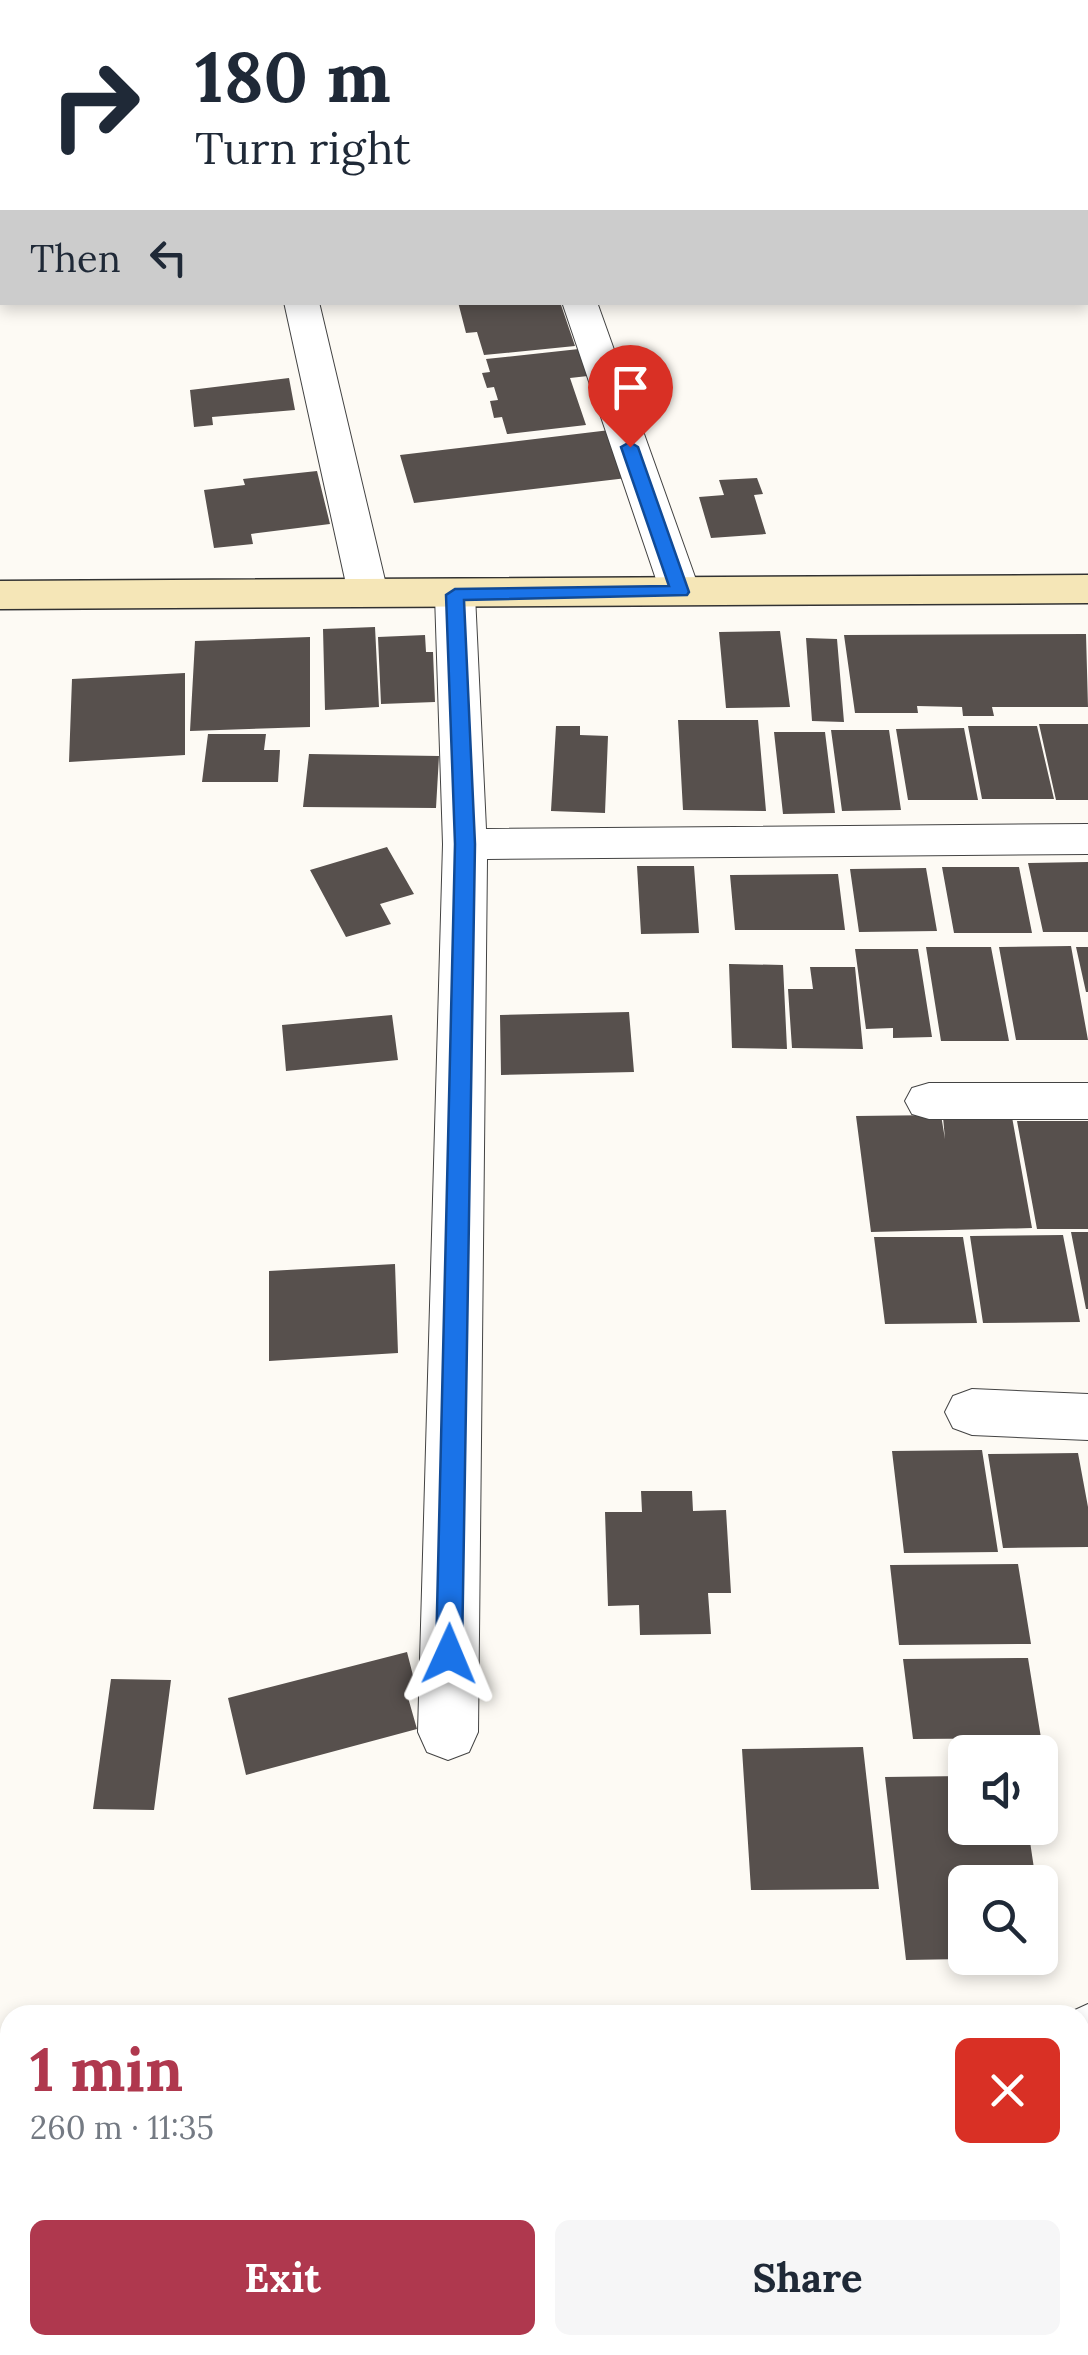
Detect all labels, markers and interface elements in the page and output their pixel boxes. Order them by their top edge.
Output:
text: 180 m [195,32,391,121]
icon: right [30,40,160,170]
text: Turn right [195,119,411,176]
icon: left [141,230,196,285]
text: Then [30,234,121,282]
pin [588,345,673,448]
icon: arrive [603,360,658,415]
position arrow [397,1602,501,1706]
map controls [948,1735,1058,1975]
button: sound [948,1735,1058,1845]
button: search [948,1865,1058,1975]
text: 1 min [30,2031,183,2107]
button: close [955,2038,1060,2143]
text: 260 m · 11:35 [30,2107,214,2148]
button: Exit [30,2220,535,2335]
button: Share [555,2220,1060,2335]

